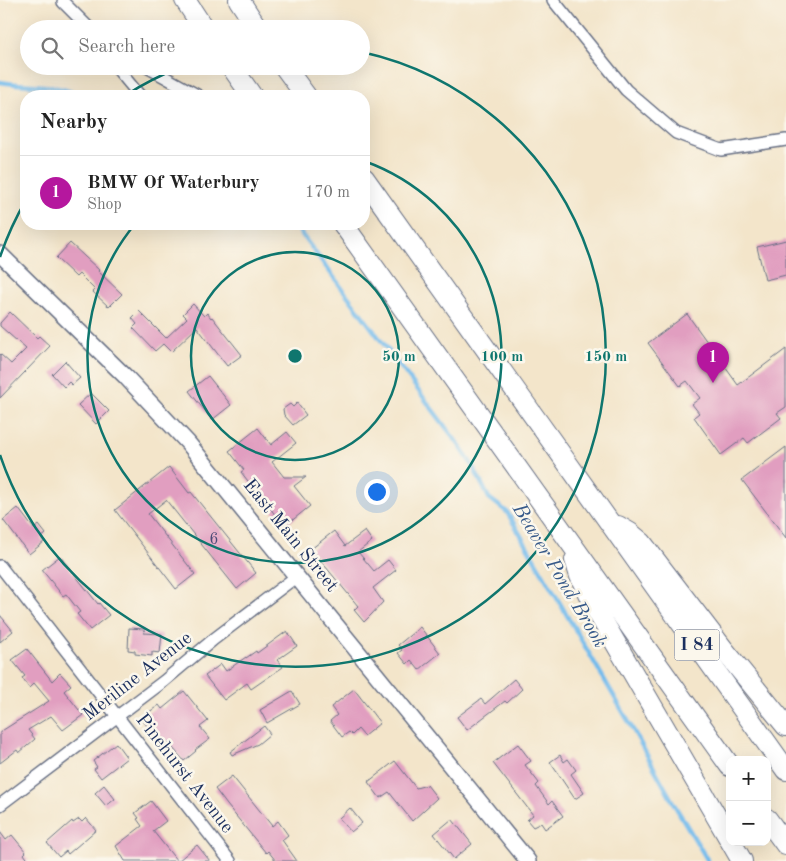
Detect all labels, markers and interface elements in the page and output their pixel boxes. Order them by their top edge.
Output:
search box [20,20,370,75]
icon: search [38,34,66,62]
text: Search here [78,38,175,57]
text: Nearby [40,112,108,133]
text: BMW Of Waterbury [87,174,260,193]
text: 1 [51,185,61,201]
text: 170 m [305,185,350,201]
text: Shop [87,197,122,213]
pin: 1 [697,342,729,383]
centre of rings [286,347,304,365]
text: 50 m [382,350,416,365]
text: 100 m [481,350,523,365]
text: 150 m [585,350,627,365]
street label: East Main Street [239,476,341,596]
your location [364,479,390,505]
water label: Beaver Pond Brook [507,499,610,652]
house number: 6 [209,532,219,548]
street label: Meriline Avenue [80,629,196,725]
road number: I 84 [674,630,720,660]
street label: Pinehurst Avenue [132,711,236,837]
map controls [726,756,771,846]
button: + [726,756,771,801]
button: − [726,801,771,846]

